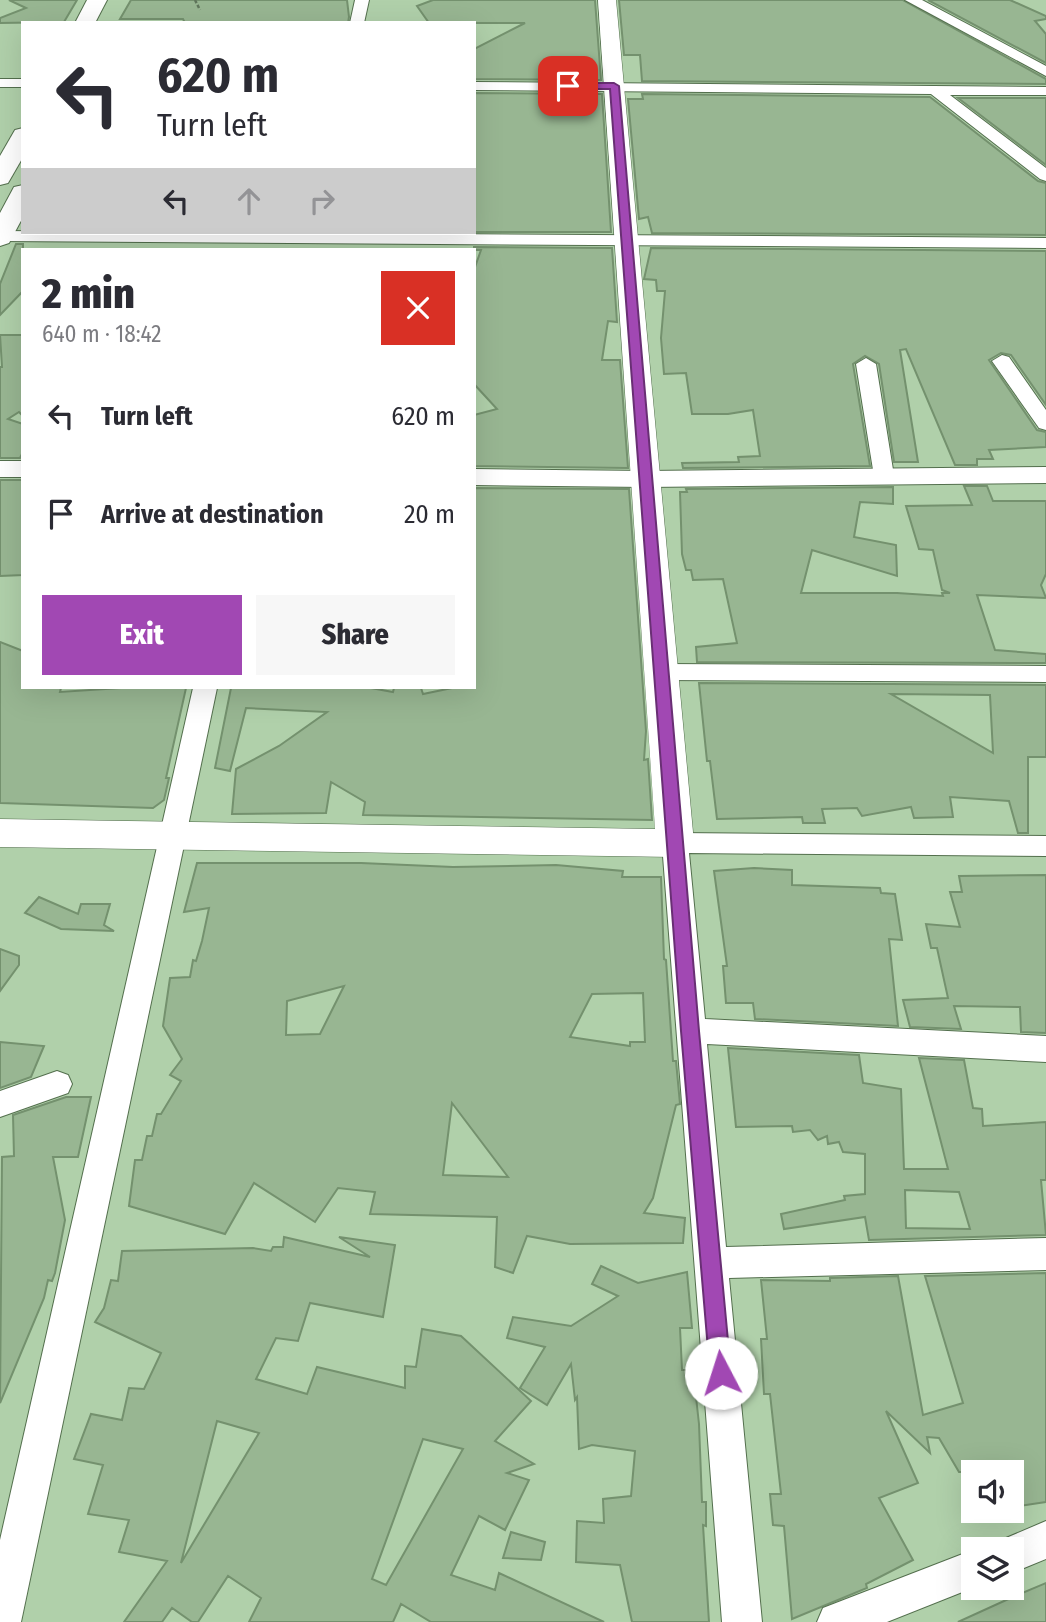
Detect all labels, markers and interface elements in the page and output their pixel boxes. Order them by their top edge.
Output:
text: 620 m [157,46,279,105]
icon: left [42,49,133,140]
pin [538,56,598,116]
icon: arrive [549,67,587,105]
text: Turn left [157,106,267,144]
icon: left [157,182,195,220]
icon: ahead [230,182,268,220]
icon: right [303,182,341,220]
text: 2 min [42,269,135,319]
button: close [381,271,455,345]
text: 640 m · 18:42 [42,320,162,348]
icon: left [42,397,80,435]
text: Turn left [101,401,193,432]
text: 620 m [391,401,455,432]
icon: arrive [42,495,80,533]
text: Arrive at destination [101,499,324,530]
text: 20 m [404,499,455,530]
button: Exit [42,595,242,675]
button: Share [256,595,455,675]
position arrow [684,1336,758,1410]
map controls [961,1460,1024,1600]
button: sound [961,1460,1024,1523]
button: layers [961,1537,1024,1600]

